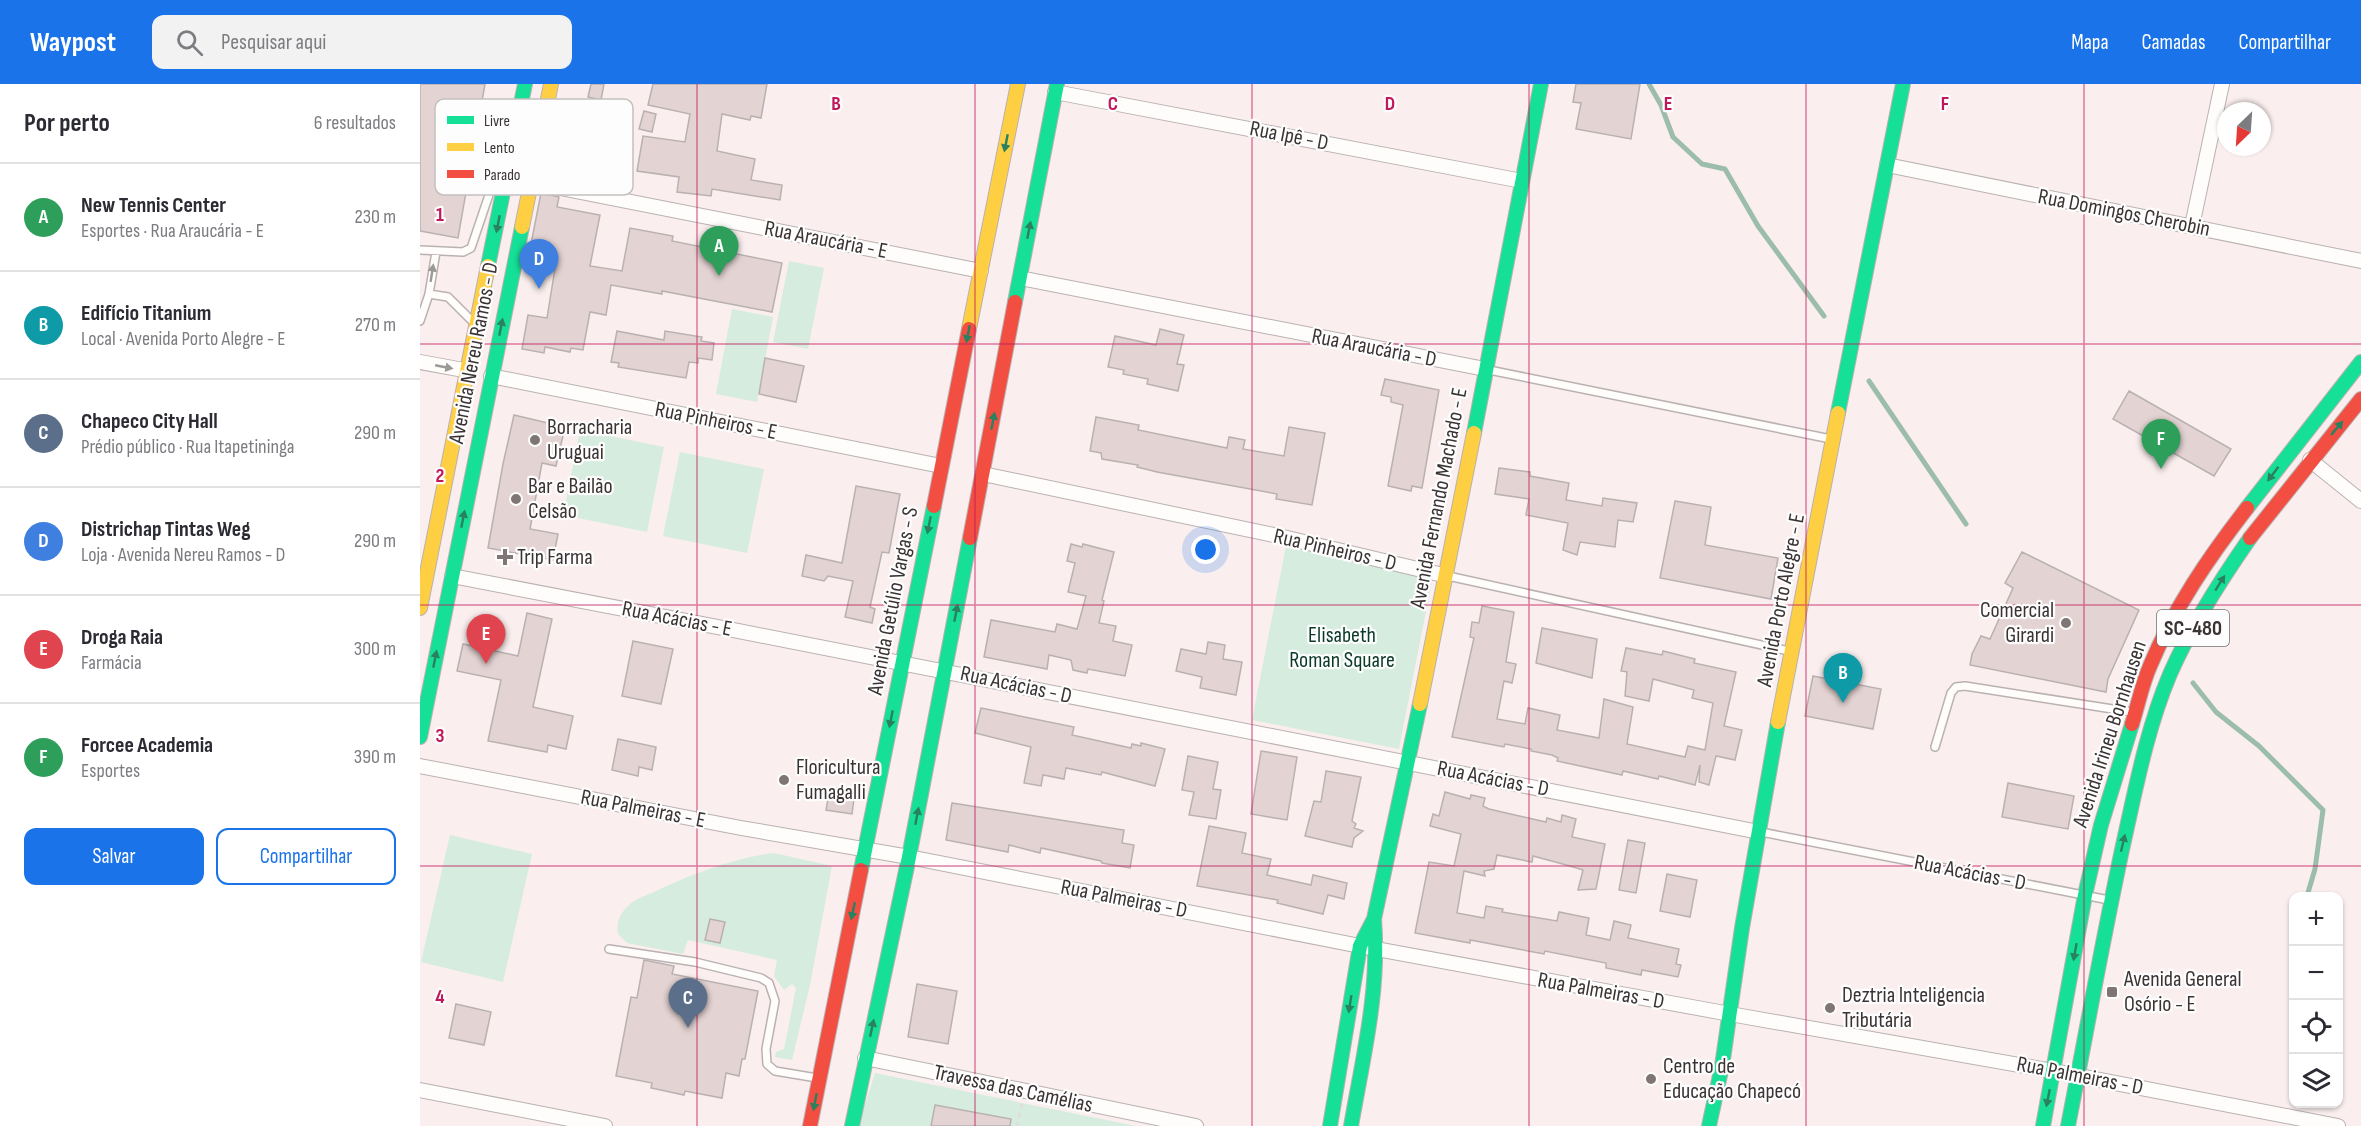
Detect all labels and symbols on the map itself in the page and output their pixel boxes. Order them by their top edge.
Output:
text: B [831,92,841,116]
text: C [1108,92,1118,116]
text: D [1385,92,1395,116]
text: E [1664,92,1672,116]
text: F [1941,92,1949,116]
legend [435,99,633,195]
north arrow [2217,102,2271,156]
text: Livre [484,112,510,131]
street label: Rua Ipê - D [1247,115,1331,157]
one-way arrow [1001,134,1010,153]
text: Lento [484,139,515,158]
text: Parado [484,166,521,185]
street label: Rua Domingos Cherobin [2036,183,2212,243]
text: 1 [436,203,444,227]
one-way arrow [493,215,502,234]
street label: Rua Araucária - E [762,215,890,265]
one-way arrow [1025,220,1034,239]
pin: A [700,226,738,276]
pin: D [520,240,558,289]
street label: Avenida Nereu Ramos - D [443,260,505,447]
one-way arrow [428,264,437,283]
one-way arrow [497,318,506,337]
street label: Rua Araucária - D [1309,323,1439,373]
one-way arrow [963,325,972,344]
one-way arrow [435,363,454,372]
street label: Avenida Fernando Machado - E [1404,385,1474,611]
street label: Rua Pinheiros - E [653,396,779,446]
one-way arrow [989,412,998,431]
place label: Borracharia Uruguai [547,414,632,466]
pin: F [2142,420,2180,469]
one-way arrow [2330,421,2343,436]
marker: Borracharia Uruguai [528,433,542,447]
text: 2 [436,464,444,488]
one-way arrow [2267,466,2279,481]
place label: Bar e Bailão Celsão [528,473,613,525]
marker: Bar e Bailão Celsão [509,492,523,506]
street label: Avenida Getúlio Vargas - S [861,505,924,698]
one-way arrow [459,509,468,528]
street label: Avenida Porto Alegre - E [1751,511,1811,690]
one-way arrow [924,516,933,535]
street label: Rua Pinheiros - D [1271,523,1399,577]
your location [1191,535,1220,564]
place label: Trip Farma [517,544,593,571]
marker: Trip Farma [498,550,512,564]
one-way arrow [2214,575,2225,591]
street label: Rua Acácias - E [620,595,734,643]
place label: Comercial Girardi [1980,597,2054,649]
one-way arrow [952,603,961,622]
road number: SC-480 [2157,610,2229,646]
pin: E [466,614,506,664]
marker: Comercial Girardi [2059,616,2073,630]
park label: Elisabeth Roman Square [1289,622,1395,674]
street label: Avenida Irineu Bornhausen [2067,637,2153,832]
one-way arrow [431,650,440,669]
pin: B [1824,654,1862,703]
street label: Rua Acácias - D [958,660,1074,710]
one-way arrow [886,710,895,729]
text: 3 [436,724,445,748]
place label: Floricultura Fumagalli [796,754,880,806]
street label: Rua Acácias - D [1435,755,1551,803]
marker: Floricultura Fumagalli [777,773,791,787]
street label: Rua Palmeiras - E [578,784,708,834]
one-way arrow [913,807,922,826]
one-way arrow [2119,834,2129,852]
street label: Rua Acácias - D [1912,849,2028,897]
street label: Rua Palmeiras - D [1059,874,1189,924]
one-way arrow [848,901,858,920]
one-way arrow [2070,943,2079,962]
place label: Avenida General Osório - E [2123,966,2242,1018]
street label: Rua Palmeiras - D [1536,967,1666,1015]
pin: C [668,978,708,1028]
place label: Deztria Inteligencia Tributária [1842,982,1985,1034]
text: 4 [435,985,445,1009]
marker: Avenida General Osório - E [2105,985,2119,999]
one-way arrow [1346,995,1355,1014]
marker: Deztria Inteligencia Tributária [1823,1001,1837,1015]
one-way arrow [868,1018,877,1037]
street label: Rua Palmeiras - D [2015,1051,2145,1101]
place label: Centro de Educação Chapecó [1663,1053,1801,1105]
street label: Travessa das Camélias [931,1059,1095,1119]
marker: Centro de Educação Chapecó [1644,1072,1658,1086]
one-way arrow [2043,1089,2052,1108]
one-way arrow [810,1092,819,1111]

